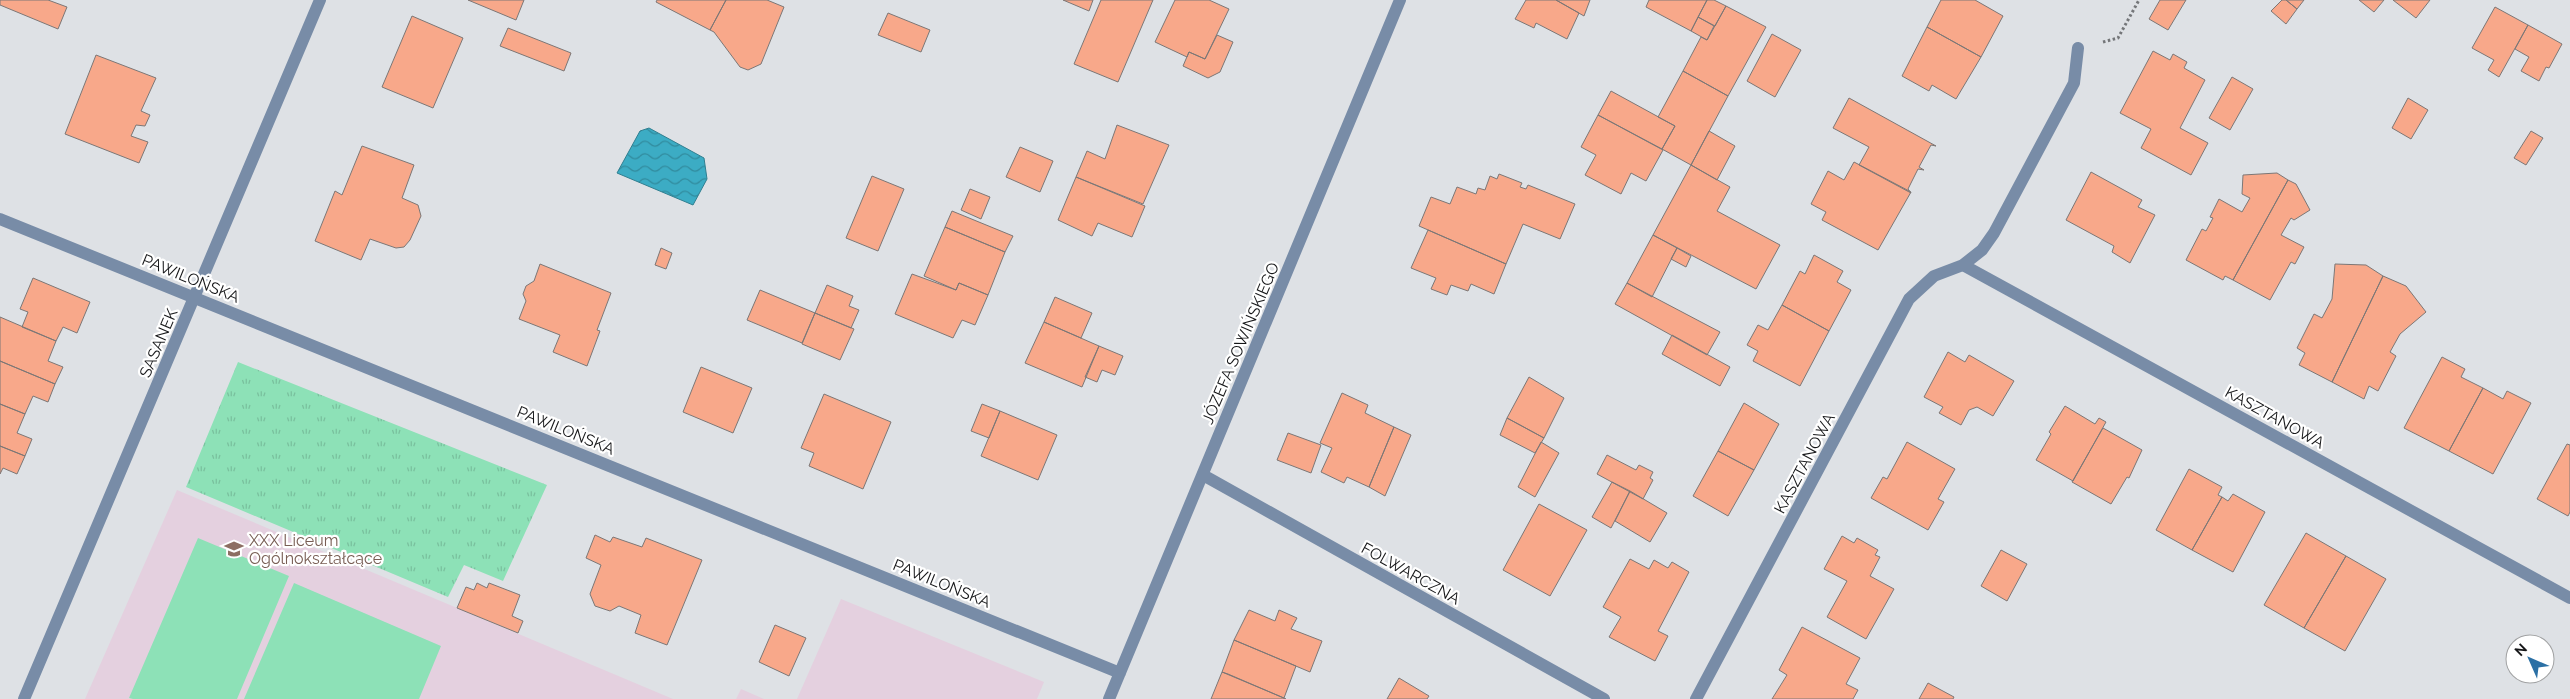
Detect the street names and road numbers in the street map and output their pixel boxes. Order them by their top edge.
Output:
street label: PAWILOŃSKA [139,249,243,307]
street label: JÓZEFA SOWIŃSKIEGO [1197,259,1283,427]
street label: SASANEK [135,305,182,380]
street label: KASZTANOWA [2222,382,2328,453]
street label: PAWILOŃSKA [514,401,618,459]
street label: KASZTANOWA [1770,410,1839,517]
street label: FOLWARCZNA [1358,538,1464,609]
street label: PAWILOŃSKA [890,554,994,612]

